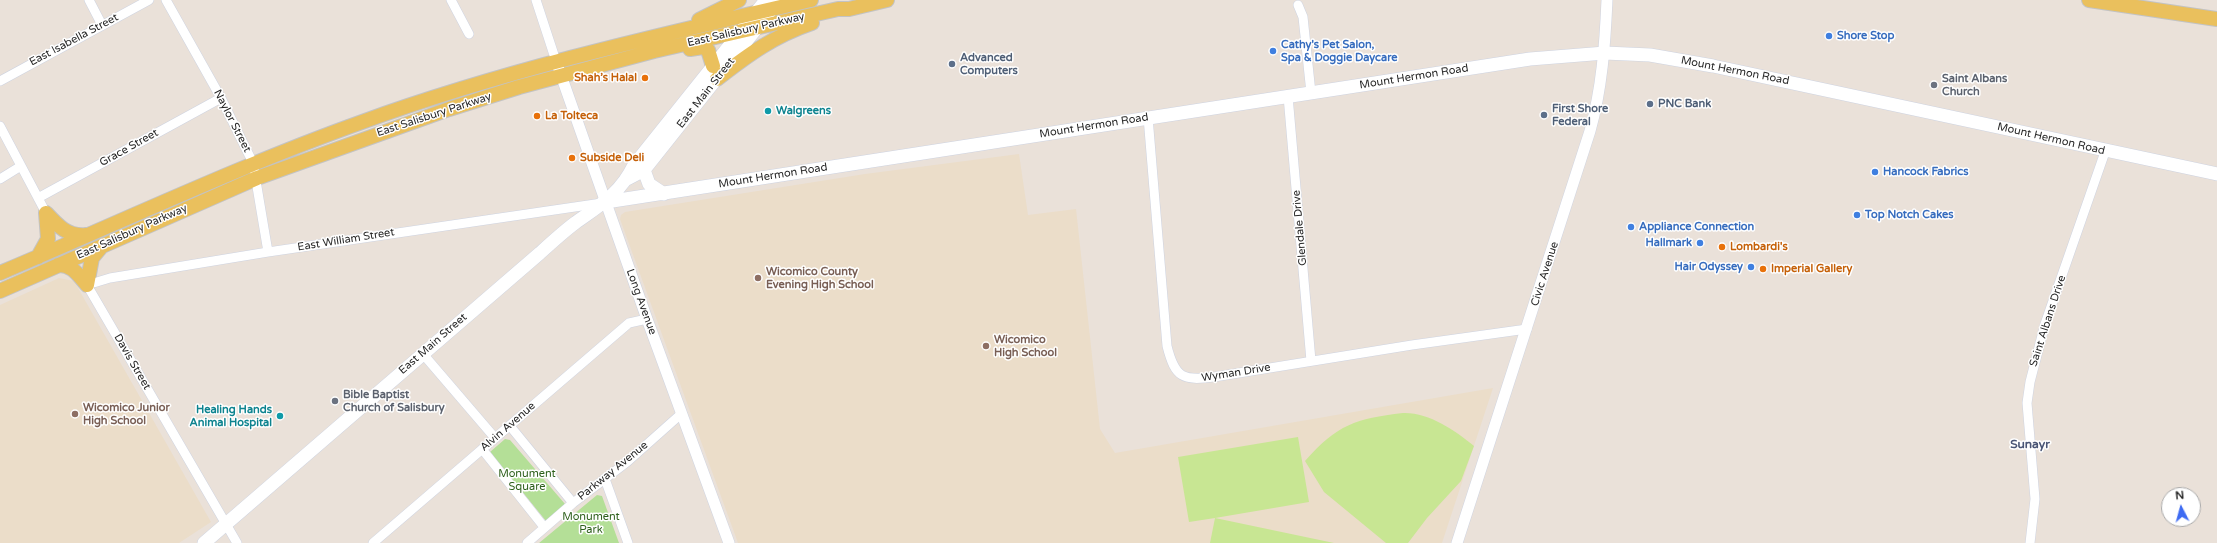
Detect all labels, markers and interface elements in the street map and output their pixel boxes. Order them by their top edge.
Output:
street label: East Salisbury Parkway [686,10,806,50]
street label: East Isabella Street [27,11,121,69]
place label: Shore Stop [1837,29,1894,43]
marker: Shore Stop [1824,31,1834,41]
place label: Cathy's Pet Salon, Spa & Doggie Daycare [1281,38,1397,64]
marker: Cathy's Pet Salon, Spa & Doggie Daycare [1268,46,1278,56]
place label: Advanced Computers [960,51,1018,77]
street label: Mount Hermon Road [1680,54,1790,88]
street label: East Main Street [674,55,738,131]
marker: Advanced Computers [947,59,957,69]
street label: Mount Hermon Road [1359,62,1469,92]
place label: Shah’s Halal [574,71,637,85]
place label: Saint Albans Church [1942,72,2007,98]
marker: Shah’s Halal [640,73,650,83]
marker: Saint Albans Church [1929,80,1939,90]
street label: Naylor Street [211,87,253,155]
street label: East Salisbury Parkway [375,90,493,140]
place label: PNC Bank [1658,97,1711,111]
marker: PNC Bank [1645,99,1655,109]
place label: First Shore Federal [1552,102,1608,128]
place label: Walgreens [776,104,831,118]
marker: Walgreens [763,106,773,116]
place label: La Tolteca [545,109,598,123]
marker: First Shore Federal [1539,110,1549,120]
marker: La Tolteca [532,111,542,121]
street label: Mount Hermon Road [1039,111,1149,141]
street label: Mount Hermon Road [1996,120,2106,158]
street label: Grace Street [97,126,161,170]
place label: Subside Deli [580,151,644,165]
marker: Subside Deli [567,153,577,163]
street label: Mount Hermon Road [718,161,828,191]
place label: Hancock Fabrics [1883,165,1968,179]
marker: Hancock Fabrics [1870,167,1880,177]
street label: Glendale Drive [1290,190,1310,266]
street label: East Salisbury Parkway [75,202,189,262]
place label: Top Notch Cakes [1865,208,1954,222]
marker: Top Notch Cakes [1852,210,1862,220]
place label: Appliance Connection [1639,220,1754,234]
marker: Appliance Connection [1626,222,1636,232]
street label: East William Street [297,226,395,254]
place label: Hallmark [1646,236,1692,250]
marker: Hallmark [1695,238,1705,248]
street label: Civic Avenue [1528,240,1562,308]
place label: Lombardi's [1730,240,1788,254]
marker: Lombardi's [1717,242,1727,252]
place label: Hair Odyssey [1674,260,1743,274]
marker: Hair Odyssey [1746,262,1756,272]
place label: Imperial Gallery [1771,262,1852,276]
marker: Imperial Gallery [1758,264,1768,274]
place label: Wicomico County Evening High School [766,265,874,291]
street label: Long Avenue [623,267,659,337]
marker: Wicomico County Evening High School [753,273,763,283]
street label: Saint Albans Drive [2027,274,2069,368]
street label: East Main Street [396,311,470,377]
street label: Davis Street [111,332,153,392]
place label: Wicomico High School [994,333,1057,359]
marker: Wicomico High School [981,341,991,351]
street label: Wyman Drive [1200,361,1272,385]
place label: Bible Baptist Church of Salisbury [343,388,445,414]
marker: Bible Baptist Church of Salisbury [330,396,340,406]
street label: Alvin Avenue [478,400,538,454]
place label: Wicomico Junior High School [83,401,170,427]
place label: Healing Hands Animal Hospital [190,403,272,429]
marker: Wicomico Junior High School [70,409,80,419]
marker: Healing Hands Animal Hospital [275,411,285,421]
district label: Sunayr [2010,438,2050,452]
street label: Parkway Avenue [575,439,651,503]
park label: Monument Square [498,467,556,493]
north arrow [2161,487,2201,527]
text: N [2175,489,2185,502]
park label: Monument Park [562,510,620,536]

